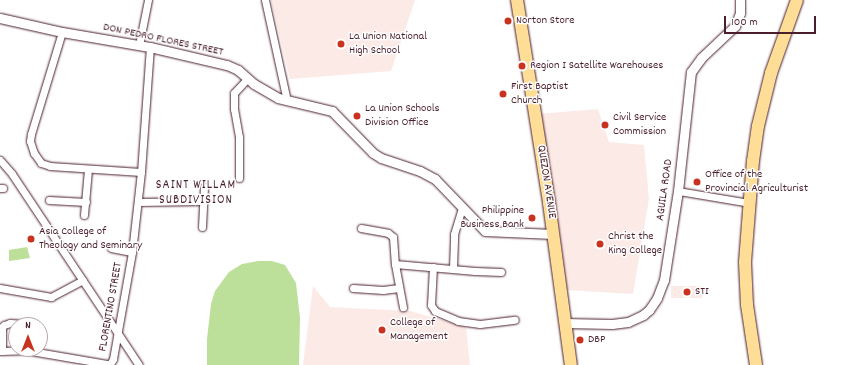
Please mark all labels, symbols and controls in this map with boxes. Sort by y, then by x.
scale bar [726,8,818,34]
place label: Norton Store [516,14,575,28]
text: 100 m [731,14,758,31]
marker: Norton Store [503,16,513,26]
street label: DON PEDRO FLORES STREET [102,20,224,60]
place label: La Union National High School [349,30,427,58]
marker: La Union National High School [336,39,346,49]
place label: Region I Satellite Warehouses [530,59,663,73]
marker: Region I Satellite Warehouses [517,61,527,71]
place label: First Baptist Church [511,80,568,108]
marker: First Baptist Church [498,89,508,99]
place label: La Union Schools Division Office [365,102,440,130]
marker: La Union Schools Division Office [352,111,362,121]
place label: Civil Service Commission [613,111,666,139]
marker: Civil Service Commission [600,120,610,130]
street label: QUEZON AVENUE [533,144,559,220]
street label: AGUILA ROAD [654,158,676,222]
place label: Office of the Provincial Agriculturist [705,168,808,196]
marker: Office of the Provincial Agriculturist [692,177,702,187]
district label: SAINT WILLAM SUBDIVISION [156,179,236,210]
place label: Philippine Business Bank [460,204,524,232]
marker: Philippine Business Bank [527,213,537,223]
place label: Asia College of Theology and Seminary [39,225,142,253]
place label: Christ the King College [608,230,662,258]
marker: Asia College of Theology and Seminary [26,234,36,244]
marker: Christ the King College [595,239,605,249]
street label: FLORENTINO STREET [96,261,126,353]
place label: STI [695,285,709,299]
marker: STI [682,287,692,297]
place label: College of Management [390,316,448,344]
north arrow [8,317,48,357]
text: N [25,318,31,334]
marker: College of Management [377,325,387,335]
place label: DBP [588,333,605,347]
marker: DBP [575,335,585,345]

